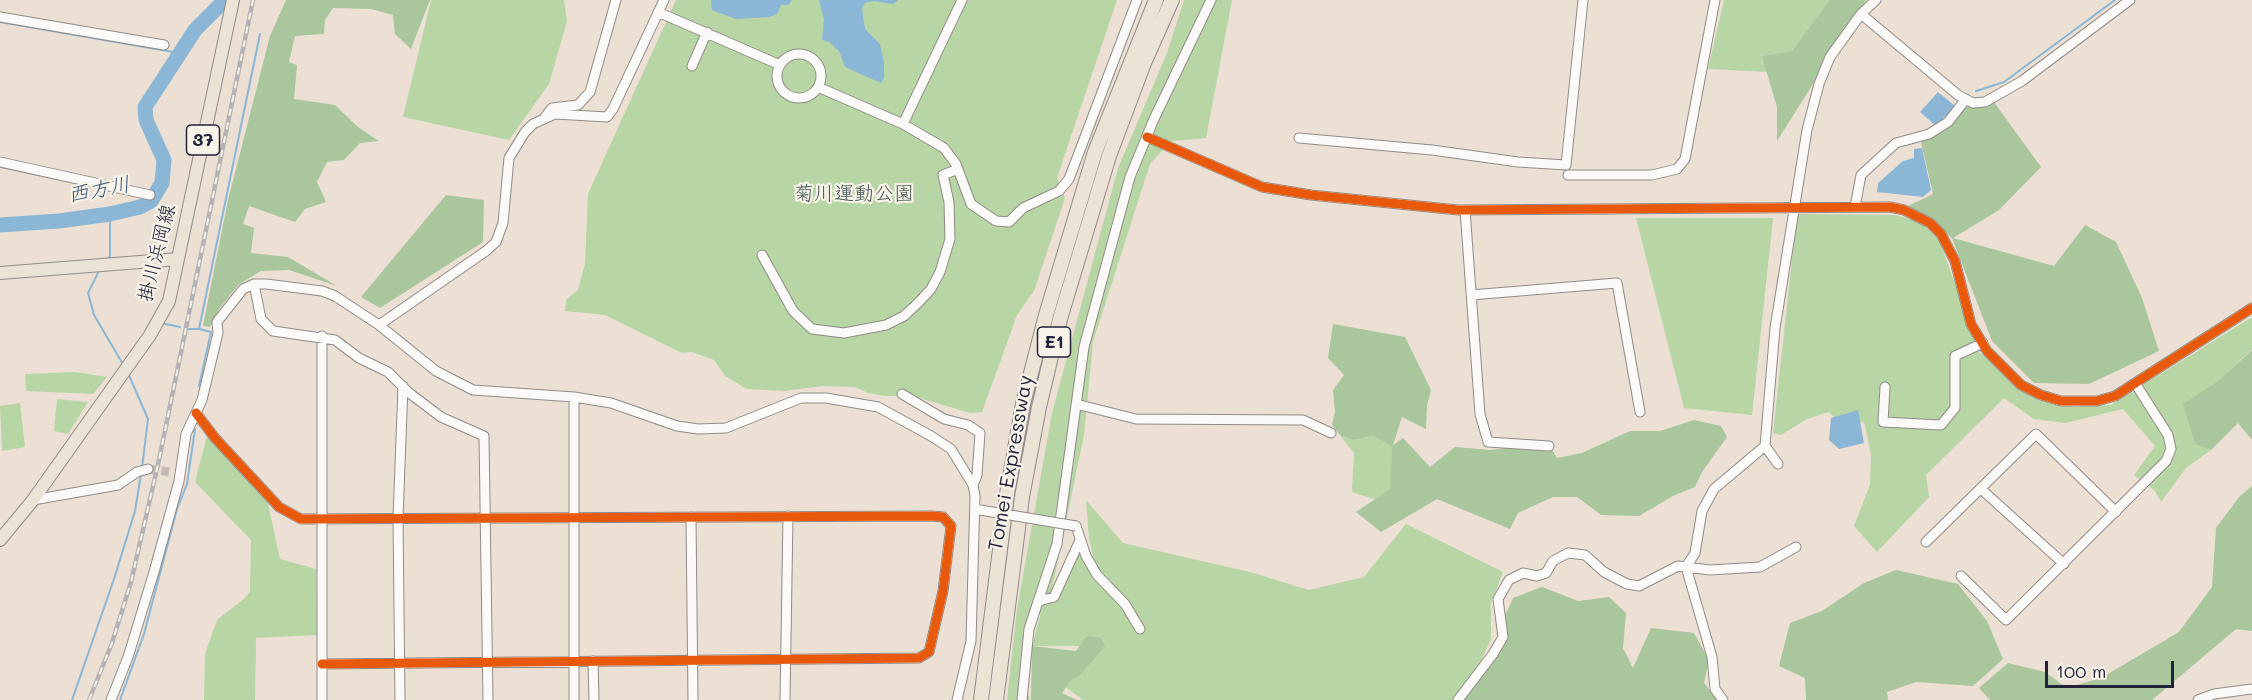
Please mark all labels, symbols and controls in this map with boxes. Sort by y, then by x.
road number: 37 [186,125,220,155]
water label: 西方川 [66,172,132,208]
park label: 菊川運動公園 [794,182,914,206]
street label: 掛川浜岡線 [133,202,181,304]
road number: E1 [1038,327,1070,357]
street label: Tomei Expressway [984,373,1038,553]
scale bar [2048,649,2177,687]
text: 100 m [2056,659,2106,683]

